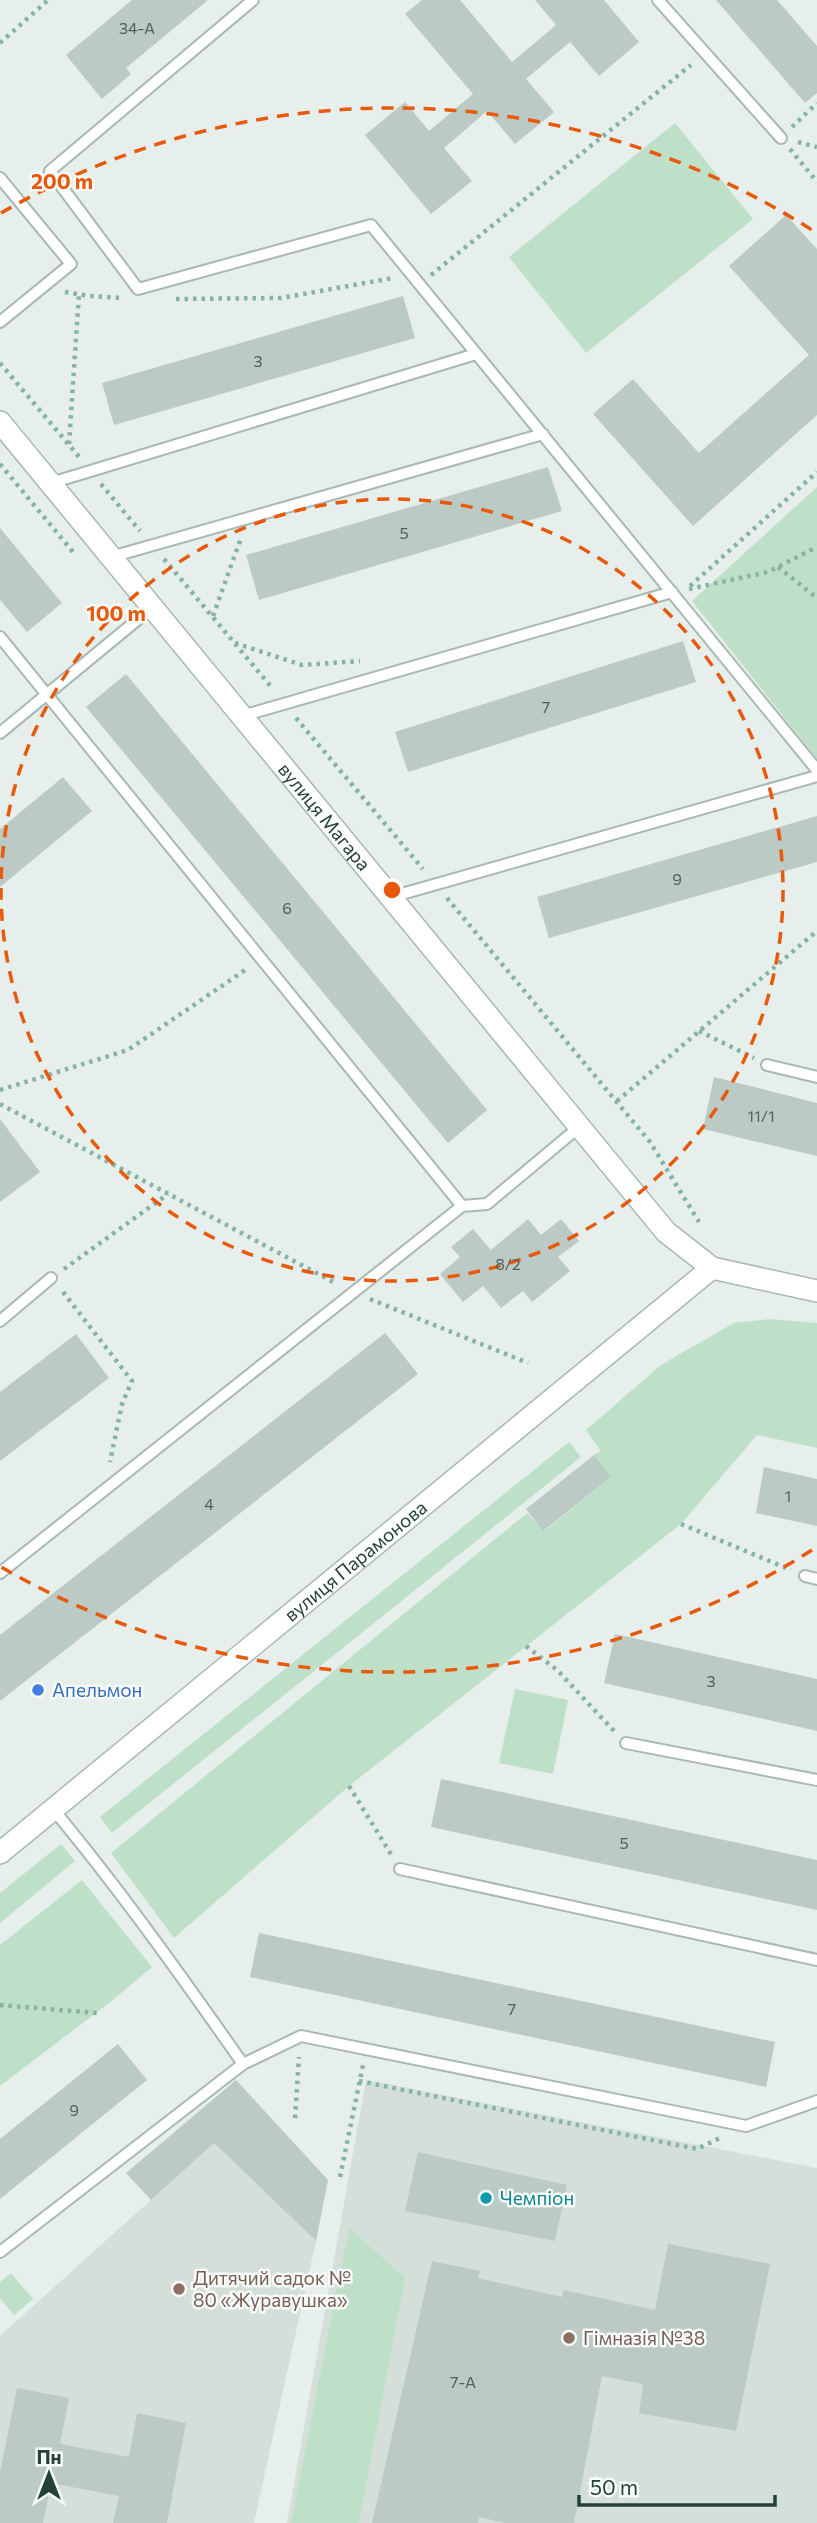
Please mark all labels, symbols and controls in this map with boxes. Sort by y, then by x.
house number: 34-А [119,18,155,37]
text: 200 m [31,168,93,193]
house number: 3 [253,351,263,370]
house number: 5 [399,523,409,542]
text: 100 m [86,600,146,625]
house number: 7 [542,697,550,716]
street label: вулиця Магара [274,758,376,875]
house number: 9 [672,869,682,888]
centre of rings [380,878,404,902]
house number: 6 [282,898,292,917]
house number: 11/1 [747,1106,775,1125]
house number: 8/2 [495,1254,521,1273]
house number: 1 [785,1486,791,1505]
house number: 4 [204,1494,214,1513]
street label: вулиця Парамонова [279,1495,431,1626]
house number: 3 [706,1671,716,1690]
place label: Апельмон [52,1678,142,1701]
marker: Апельмон [30,1682,46,1698]
house number: 5 [619,1833,629,1852]
house number: 7 [508,1999,516,2018]
house number: 9 [69,2100,79,2119]
place label: Чемпіон [500,2186,574,2209]
marker: Чемпіон [478,2190,494,2206]
place label: Дитячий садок № 80 «Журавушка» [193,2266,351,2311]
marker: Дитячий садок № 80 «Журавушка» [171,2281,187,2297]
place label: Гімназія №38 [583,2326,705,2349]
marker: Гімназія №38 [561,2330,577,2346]
house number: 7-А [450,2372,476,2391]
north arrow [14,2439,84,2509]
text: Пн [36,2445,62,2468]
scale bar [579,2464,775,2508]
text: 50 m [590,2474,638,2499]

